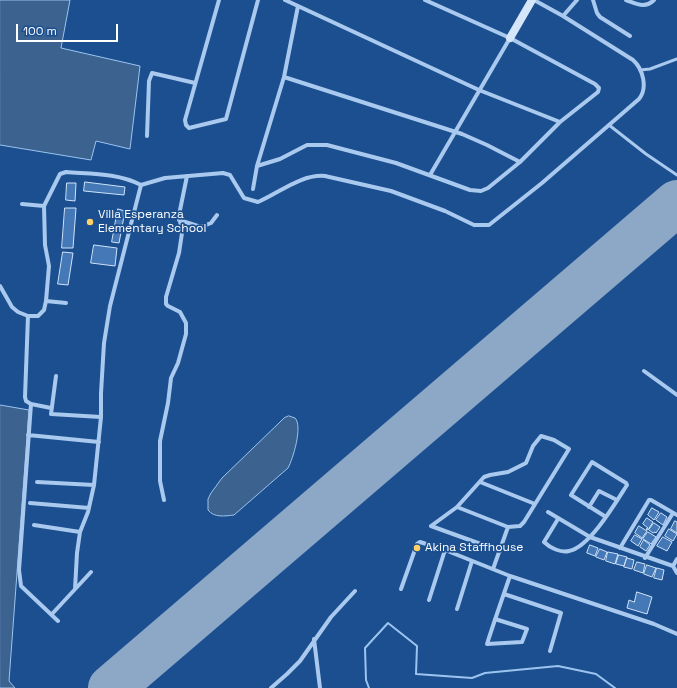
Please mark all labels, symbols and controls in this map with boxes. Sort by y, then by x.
scale bar [18,16,120,42]
text: 100 m [23,23,57,39]
place label: Villa Esperanza Elementary School [98,208,206,236]
marker: Villa Esperanza Elementary School [85,217,95,227]
place label: Akina Staffhouse [425,541,523,555]
marker: Akina Staffhouse [412,543,422,553]

